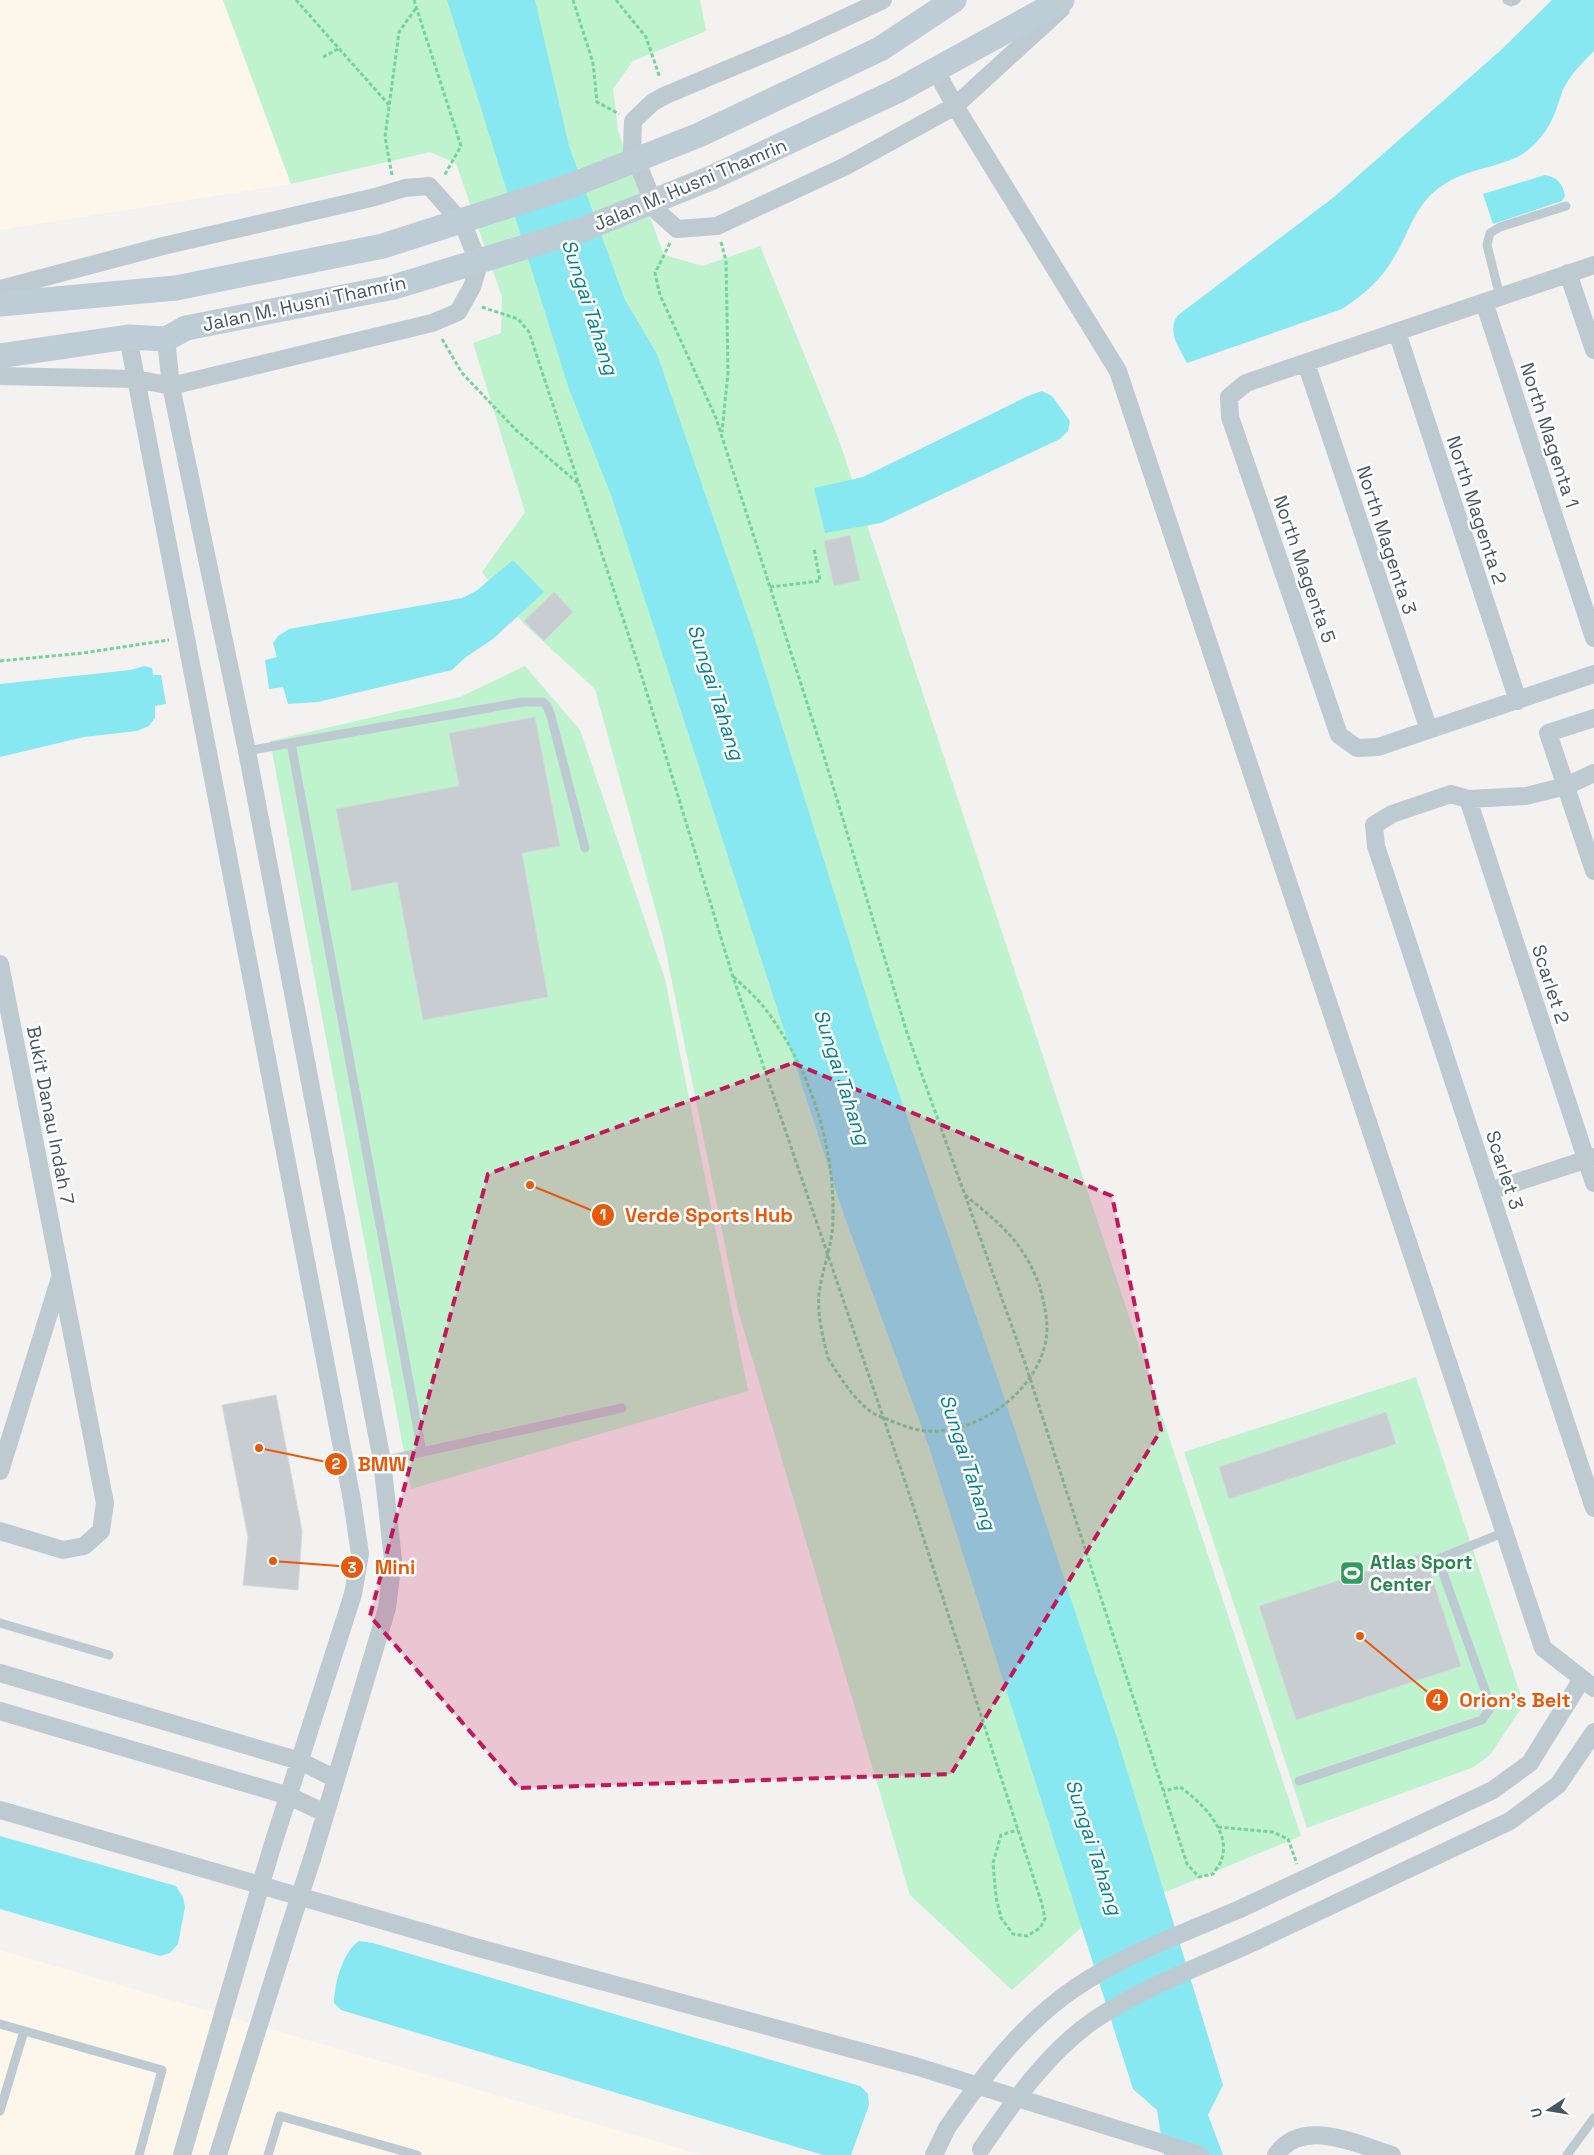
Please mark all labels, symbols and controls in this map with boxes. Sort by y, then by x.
street label: Jalan M. Husni Thamrin [590,132,791,237]
water label: Sungai Tahang [556,236,625,379]
street label: Jalan M. Husni Thamrin [200,270,408,337]
street label: North Magenta 1 [1514,359,1585,511]
street label: North Magenta 2 [1441,433,1512,588]
street label: North Magenta 3 [1351,463,1422,618]
street label: North Magenta 5 [1268,492,1342,646]
water label: Sungai Tahang [682,621,751,764]
street label: Scarlet 2 [1526,941,1575,1027]
water label: Sungai Tahang [808,1006,877,1149]
street label: Bukit Danau Indah 7 [21,1024,80,1207]
street label: Scarlet 3 [1480,1127,1529,1213]
callout: Verde Sports Hub [590,1197,803,1232]
text: Verde Sports Hub [625,1202,793,1228]
text: 1 [600,1205,606,1224]
water label: Sungai Tahang [934,1391,1003,1534]
callout: BMW [323,1446,417,1481]
text: BMW [358,1451,406,1477]
text: 2 [332,1454,341,1473]
callout: Mini [340,1550,425,1585]
place label: Atlas Sport Center [1370,1550,1472,1597]
text: Mini [375,1554,415,1580]
text: 3 [347,1558,357,1577]
sports icon: Atlas Sport Center [1339,1560,1365,1586]
callout: Orion's Belt [1425,1683,1581,1718]
text: Orion's Belt [1459,1687,1571,1713]
text: 4 [1432,1690,1442,1709]
water label: Sungai Tahang [1060,1776,1129,1919]
north arrow [1524,2085,1574,2135]
text: U [1527,2106,1546,2119]

